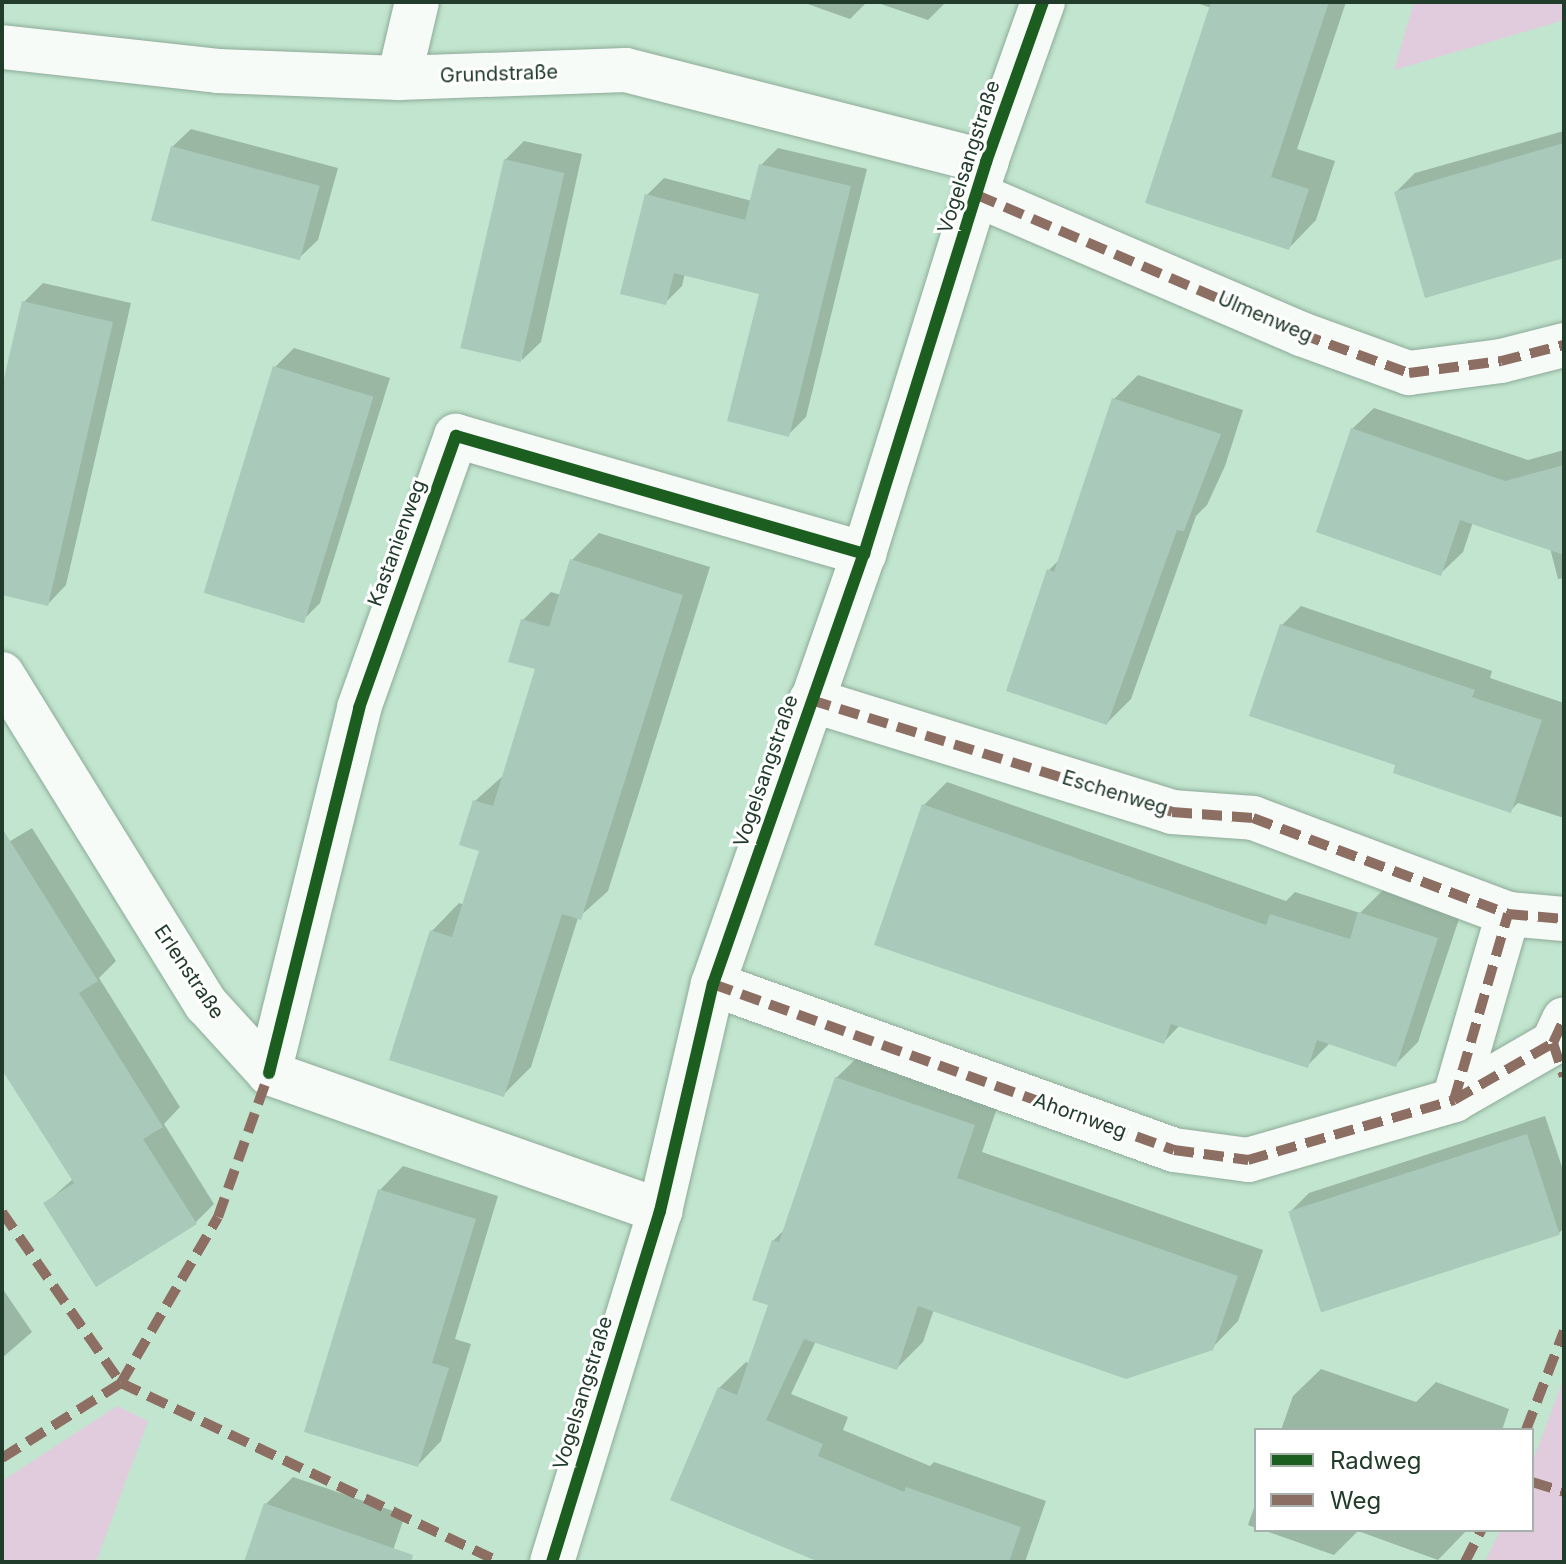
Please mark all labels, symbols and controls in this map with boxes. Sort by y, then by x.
street label: Grundstraße [440,60,558,88]
street label: Vogelsangstraße [933,78,1005,236]
street label: Ulmenweg [1214,286,1316,348]
street label: Kastanienweg [363,476,431,610]
street label: Vogelsangstraße [729,692,803,850]
street label: Eschenweg [1059,766,1171,820]
street label: Erlenstraße [149,921,229,1023]
street label: Ahornweg [1030,1088,1130,1144]
street label: Vogelsangstraße [548,1313,618,1473]
legend [1254,1428,1534,1532]
text: Radweg [1330,1446,1421,1475]
text: Weg [1330,1486,1381,1515]

